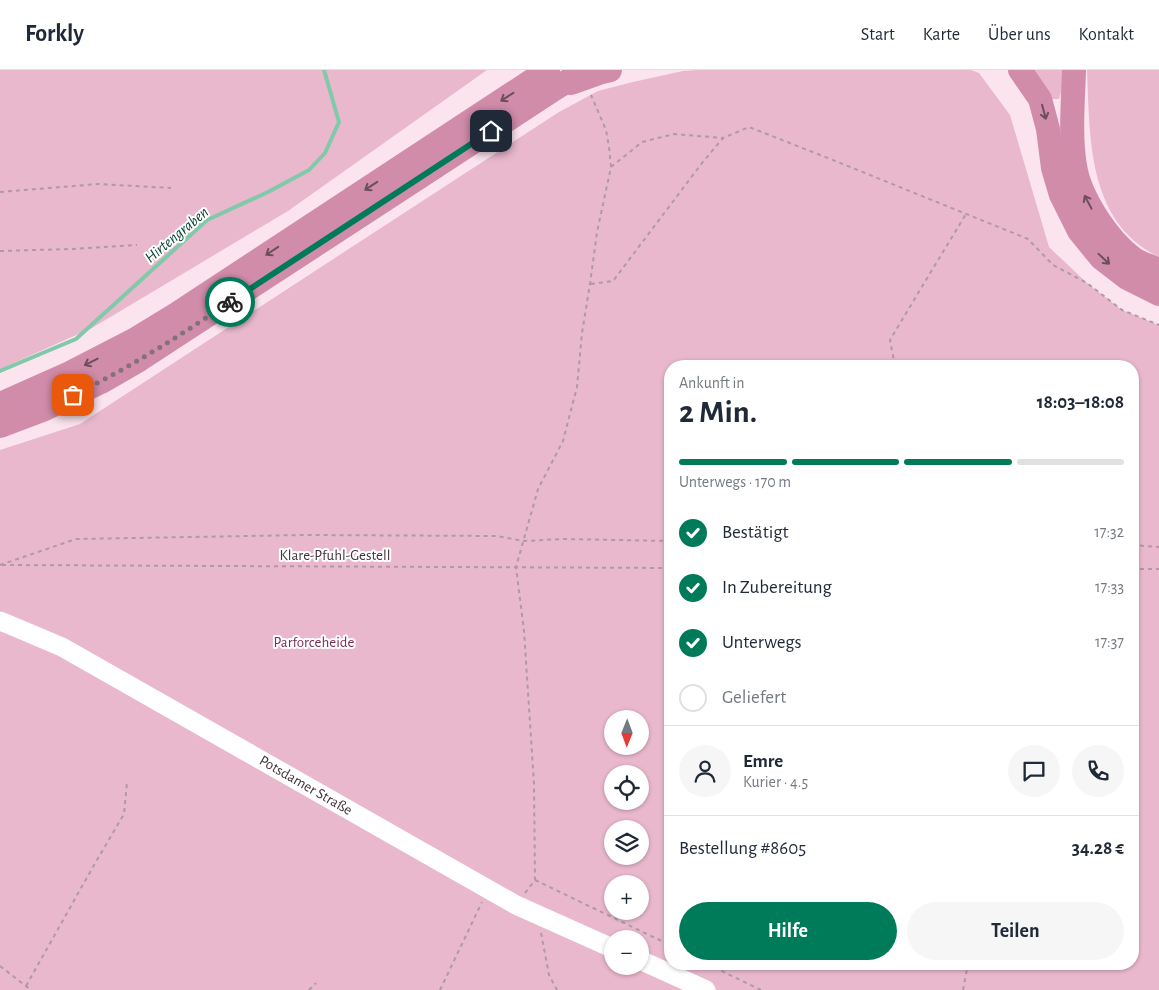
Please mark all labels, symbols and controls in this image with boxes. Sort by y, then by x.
text: Forkly [25,22,84,46]
text: Start [861,26,895,44]
text: Karte [923,26,960,44]
text: Über uns [988,26,1051,44]
text: Kontakt [1079,26,1134,44]
one-way arrow [500,91,514,102]
one-way arrow [1039,104,1049,120]
pin [470,110,512,152]
icon: home [477,117,505,145]
one-way arrow [364,180,378,191]
one-way arrow [1083,194,1093,209]
water label: Hirtengraben [142,204,211,266]
one-way arrow [265,245,279,256]
one-way arrow [1097,253,1110,265]
courier [205,277,255,327]
icon: bike [216,288,244,316]
one-way arrow [84,358,99,367]
pin [52,374,94,416]
text: Ankunft in [679,375,745,391]
icon: bag [59,381,87,409]
text: 18:03–18:08 [1037,393,1124,412]
text: 2 Min. [679,396,757,428]
text: Unterwegs · 170 m [679,474,791,490]
icon: check [679,519,707,547]
text: Bestätigt [722,523,789,542]
text: 17:32 [1094,524,1124,540]
street label: Klare-Pfuhl-Gestell [280,548,390,563]
icon: check [679,574,707,602]
text: In Zubereitung [722,578,832,597]
text: 17:33 [1095,579,1124,595]
icon: check [679,629,707,657]
text: Unterwegs [722,633,802,652]
text: 17:37 [1095,634,1124,650]
park label: Parforceheide [273,635,355,650]
text: Geliefert [722,688,786,707]
north arrow [604,710,649,755]
map controls [604,710,649,975]
button: person [679,745,731,797]
button: chat [1008,745,1060,797]
button: phone [1072,745,1124,797]
text: Emre [743,752,783,771]
street label: Potsdamer Straße [257,753,355,818]
button: locate [604,765,649,810]
text: Kurier · 4.5 [743,774,808,790]
button: layers [604,820,649,865]
text: Bestellung #8605 [679,839,806,858]
text: 34.28 € [1072,839,1124,858]
button: + [604,875,649,920]
button: Hilfe [679,902,897,960]
button: Teilen [907,902,1124,960]
button: − [604,930,649,975]

